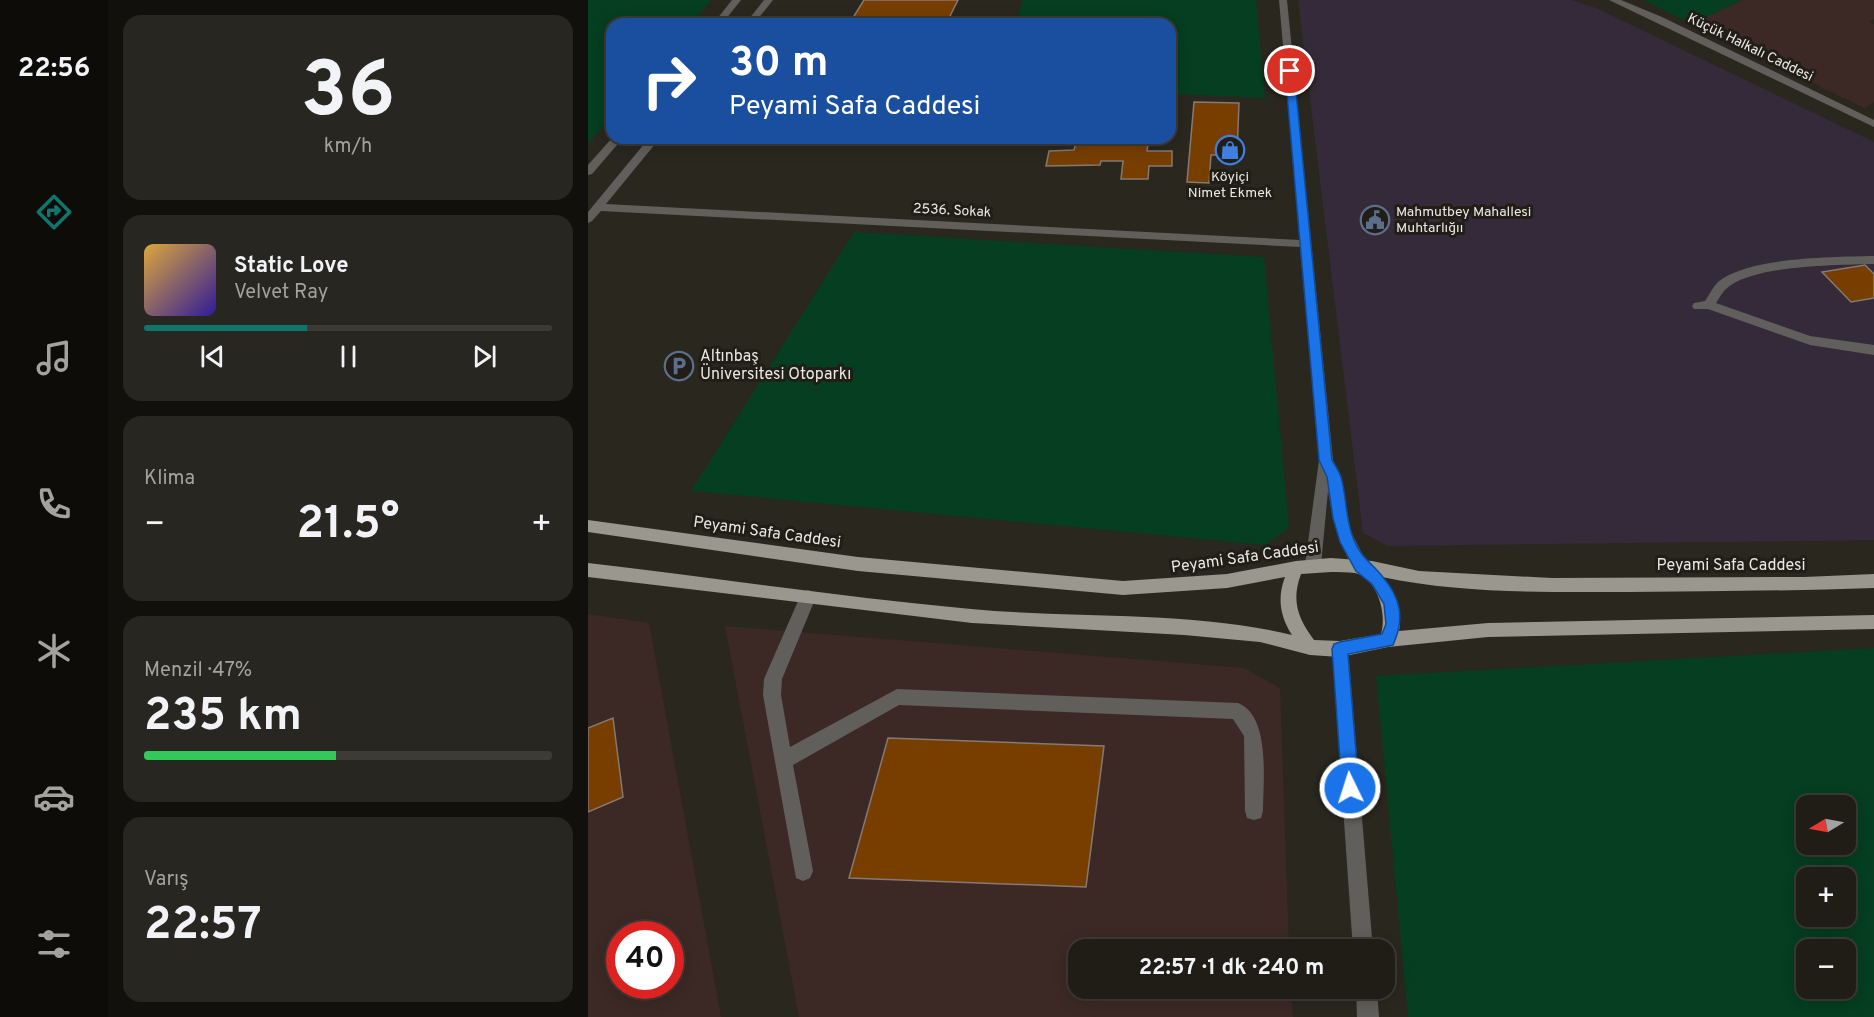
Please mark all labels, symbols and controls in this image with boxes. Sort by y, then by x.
street label: Küçük Halkalı Caddesi [1684,10,1816,86]
text: 30 m [729,38,828,91]
icon: right [630,42,708,120]
text: 36 [301,45,395,144]
pin [1264,45,1315,96]
text: 22:56 [18,52,90,86]
icon: arrive [1273,54,1306,87]
text: Peyami Safa Caddesi [729,90,980,124]
text: km/h [324,134,372,160]
shop icon: Köyiçi Nimet Ekmek [1214,134,1246,166]
place label: Köyiçi Nimet Ekmek [1188,169,1272,202]
icon: directions [33,191,75,233]
street label: 2536. Sokak [912,200,992,222]
public building icon: Mahmutbey Mahallesi Muhtarlığıı [1359,204,1391,236]
place label: Mahmutbey Mahallesi Muhtarlığıı [1396,204,1531,237]
text: Static Love [234,253,348,280]
text: Velvet Ray [234,280,328,306]
icon: music [33,337,75,379]
icon: previous [196,340,229,373]
icon: pause [332,340,365,373]
icon: next [468,340,501,373]
place label: Altınbaş Üniversitesi Otoparkı [700,347,851,385]
parking icon: Altınbaş Üniversitesi Otoparkı [663,350,695,382]
text: Klima [144,466,195,492]
icon: phone [33,483,75,525]
text: 21.5° [297,497,399,554]
text: − [144,505,165,547]
text: + [531,505,552,547]
street label: Peyami Safa Caddesi [692,513,842,553]
street label: Peyami Safa Caddesi [1170,538,1320,578]
street label: Peyami Safa Caddesi [1656,556,1806,576]
icon: climate [33,630,75,672]
text: Menzil · 47% [144,658,252,684]
text: 235 km [144,689,302,746]
position arrow [1318,756,1382,820]
icon: car [33,776,75,818]
north arrow [1796,795,1856,855]
map controls [1796,795,1856,999]
text: Varış [144,867,189,893]
button: + [1796,867,1856,927]
text: 22:57 [144,898,262,955]
speed limit sign: 40 [606,921,684,999]
icon: filters [33,923,75,965]
button: − [1796,939,1856,999]
text: 22:57 · 1 dk · 240 m [1139,955,1324,982]

